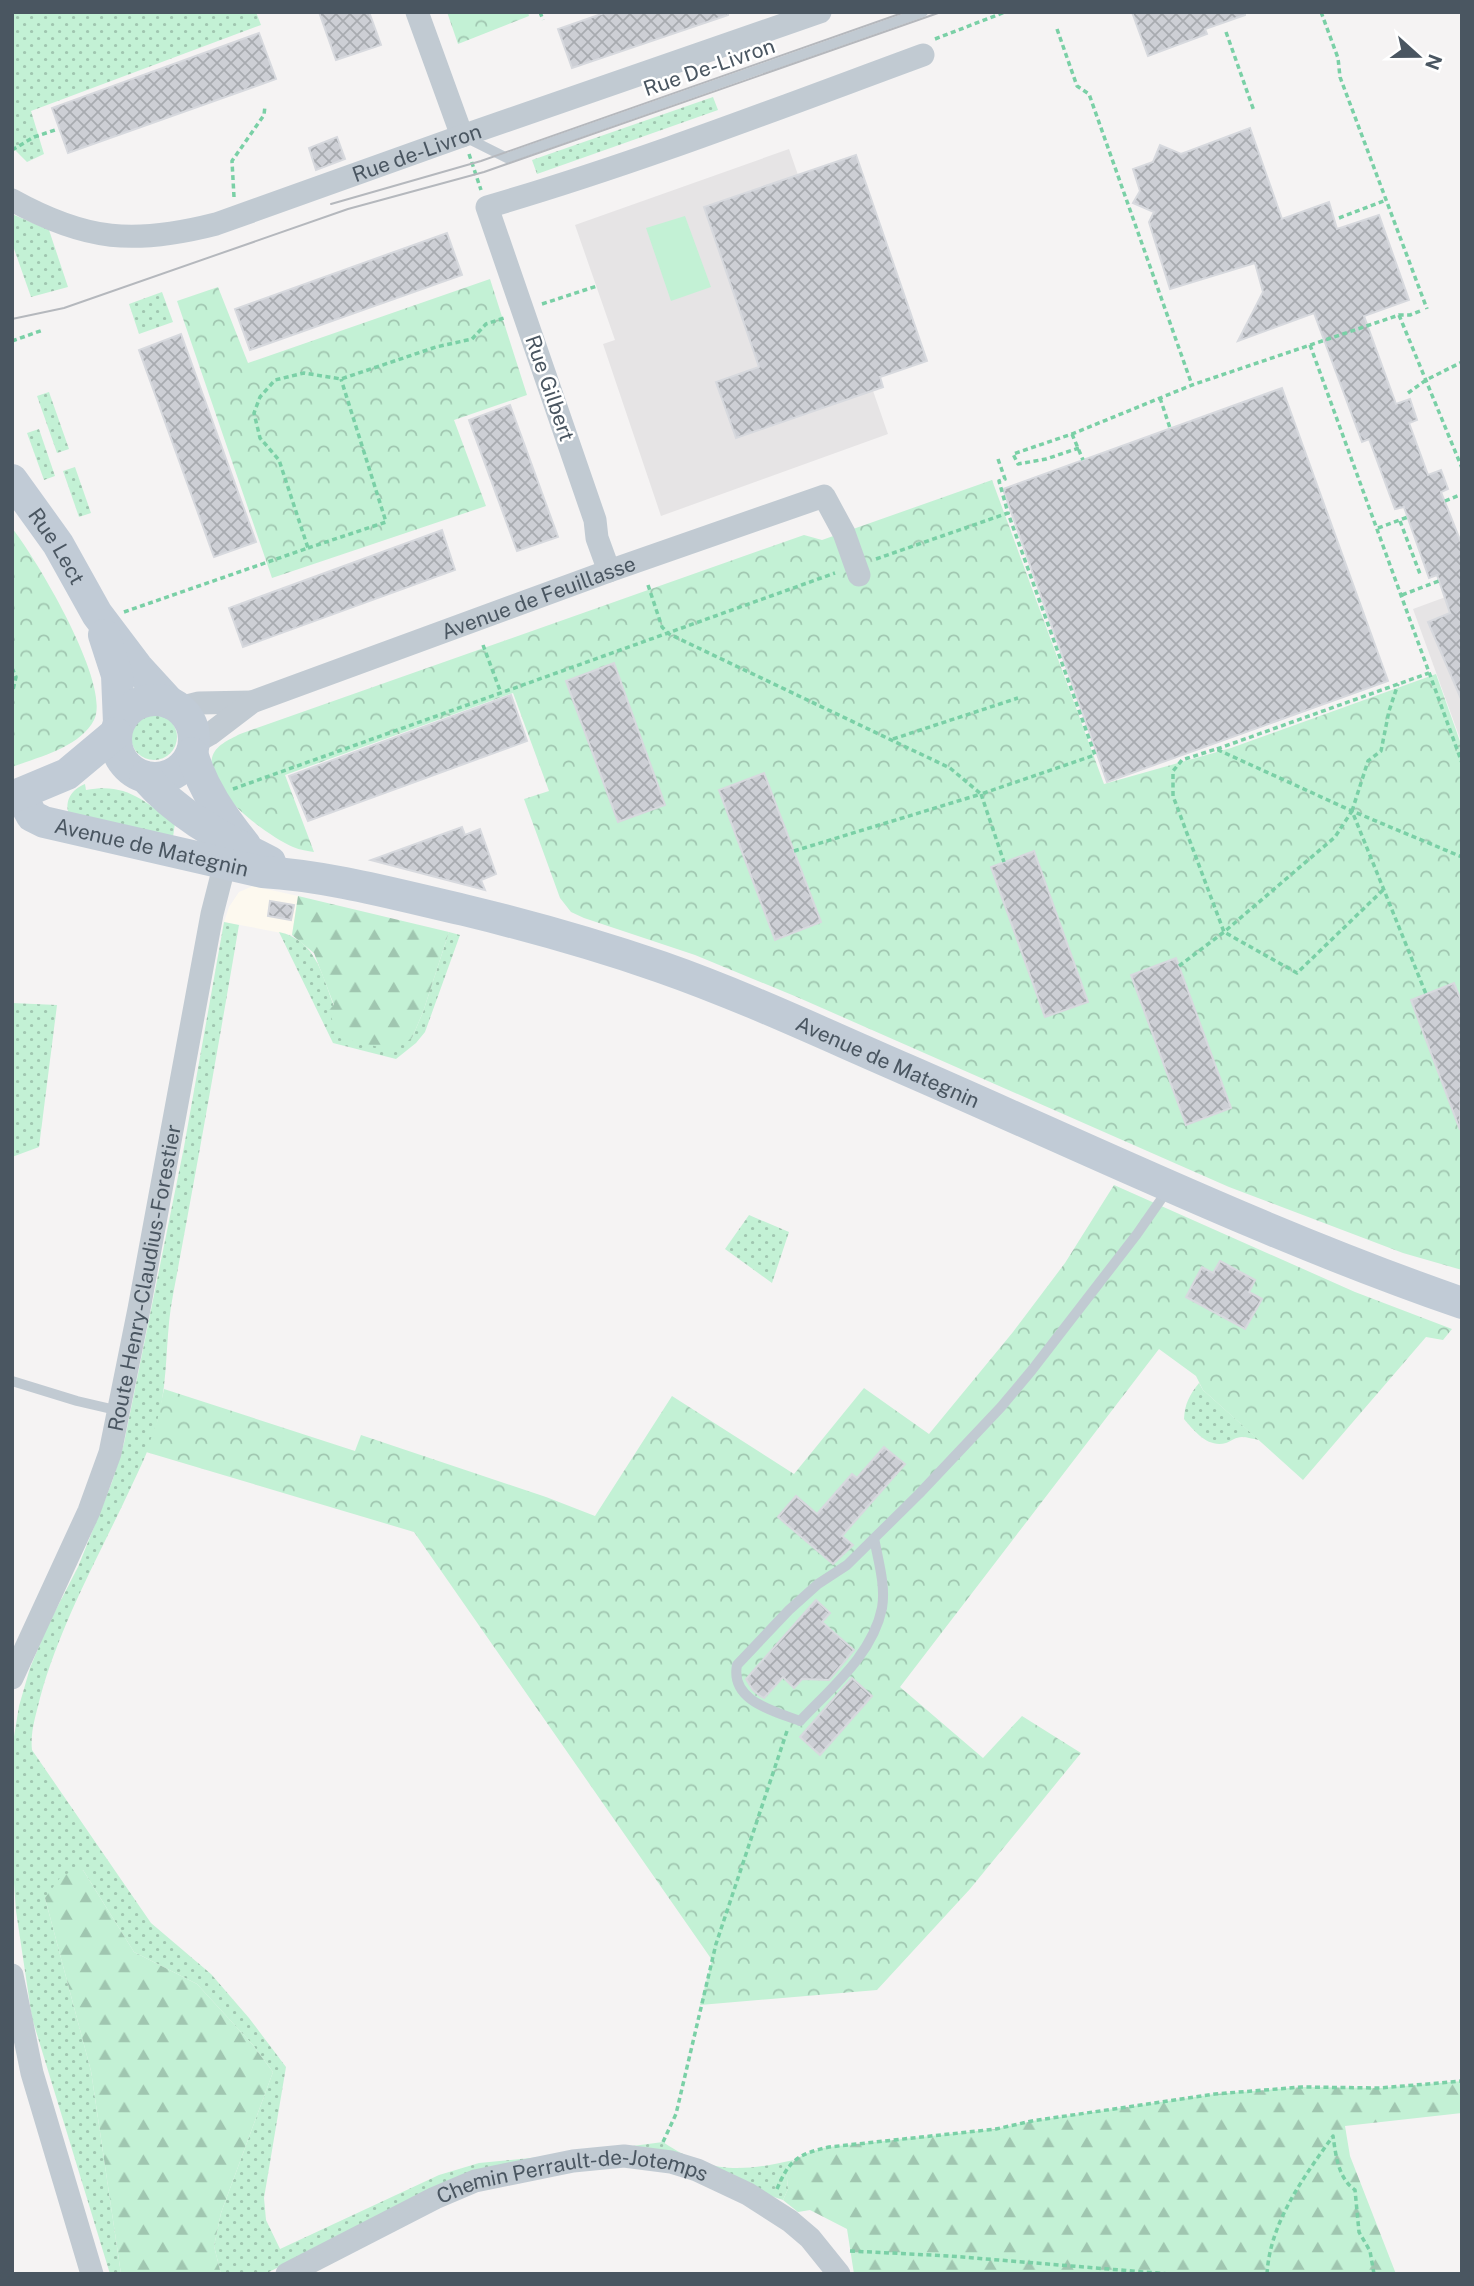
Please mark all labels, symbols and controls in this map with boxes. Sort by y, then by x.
north arrow [1383,21,1453,91]
street label: Rue De-Livron [640,33,778,101]
text: N [1421,51,1447,73]
street label: Rue de-Livron [349,118,485,187]
street label: Rue Gilbert [520,332,580,444]
street label: Rue Lect [23,503,90,589]
street label: Avenue de Feuillasse [438,550,639,644]
street label: Avenue de Mategnin [52,812,251,881]
street label: Avenue de Mategnin [792,1010,984,1113]
street label: Route Henry-Claudius-Forestier [102,1122,185,1434]
street label: Chemin Perrault-de-Jotemps [432,2143,713,2209]

